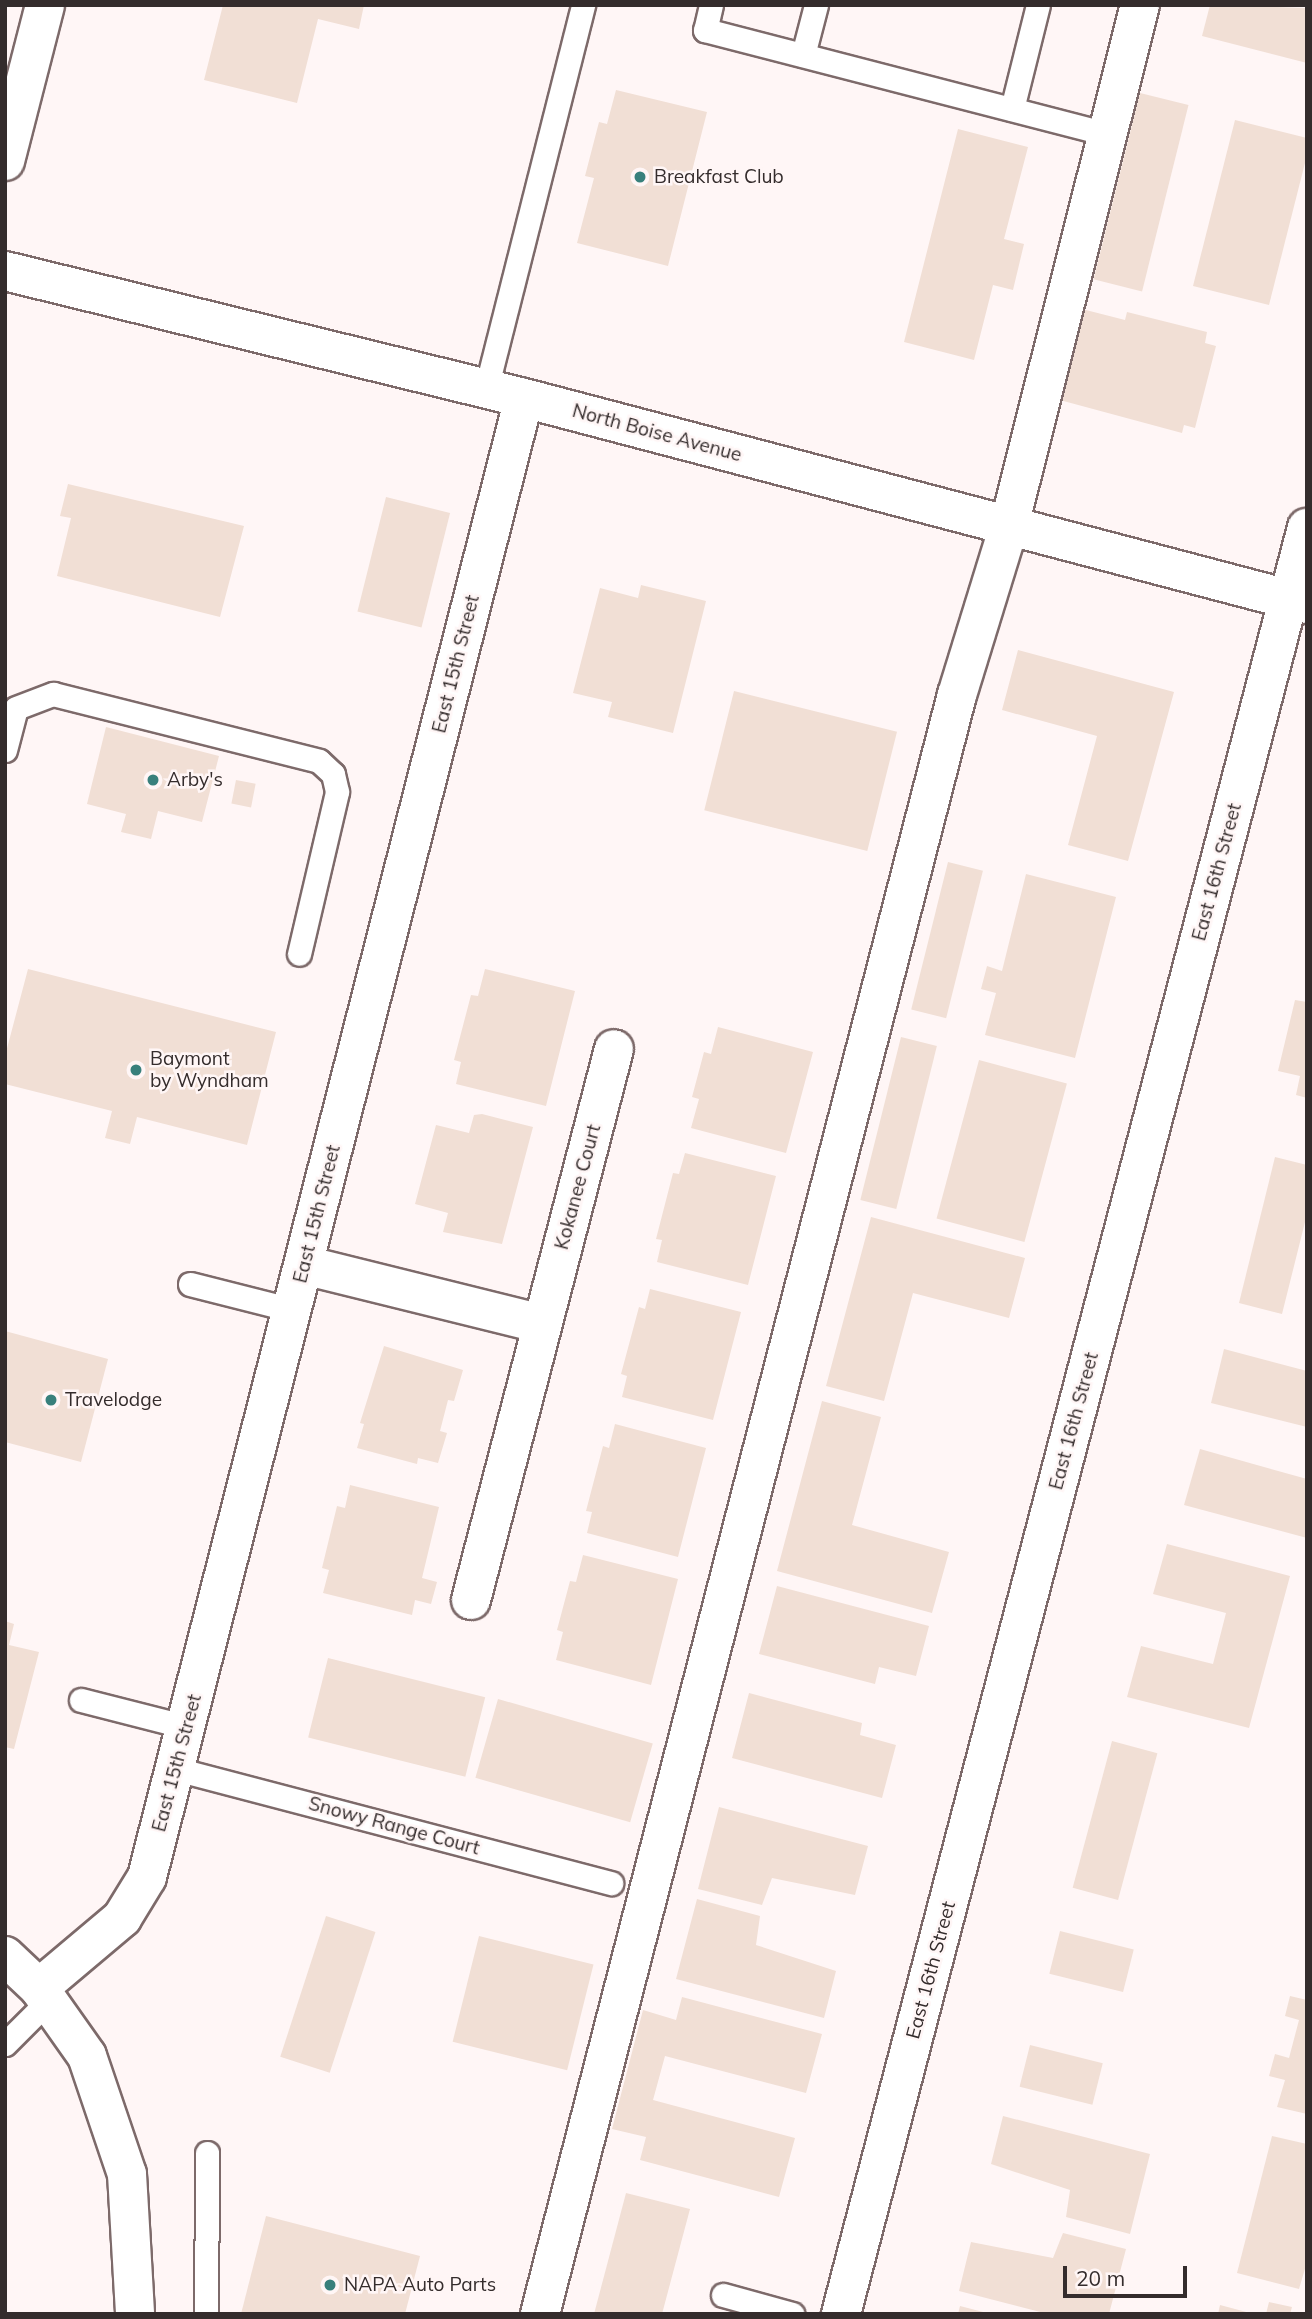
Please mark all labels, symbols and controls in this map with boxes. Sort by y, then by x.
place label: Breakfast Club [654,166,784,188]
marker: Breakfast Club [632,169,648,185]
street label: North Boise Avenue [570,399,744,467]
street label: East 15th Street [428,593,484,735]
place label: Arby's [167,769,223,791]
marker: Arby's [145,772,161,788]
street label: East 16th Street [1188,801,1246,943]
place label: Baymont by Wyndham [150,1048,269,1092]
marker: Baymont by Wyndham [128,1062,144,1078]
street label: Kokanee Court [550,1122,606,1252]
street label: East 15th Street [289,1143,345,1285]
street label: East 16th Street [1045,1350,1103,1492]
place label: Travelodge [65,1389,162,1411]
marker: Travelodge [43,1392,59,1408]
street label: East 15th Street [148,1692,206,1834]
street label: Snowy Range Court [306,1792,482,1860]
street label: East 16th Street [902,1899,960,2041]
scale bar [1067,2252,1191,2296]
text: 20 m [1076,2265,1125,2291]
place label: NAPA Auto Parts [344,2274,496,2296]
marker: NAPA Auto Parts [322,2277,338,2293]

